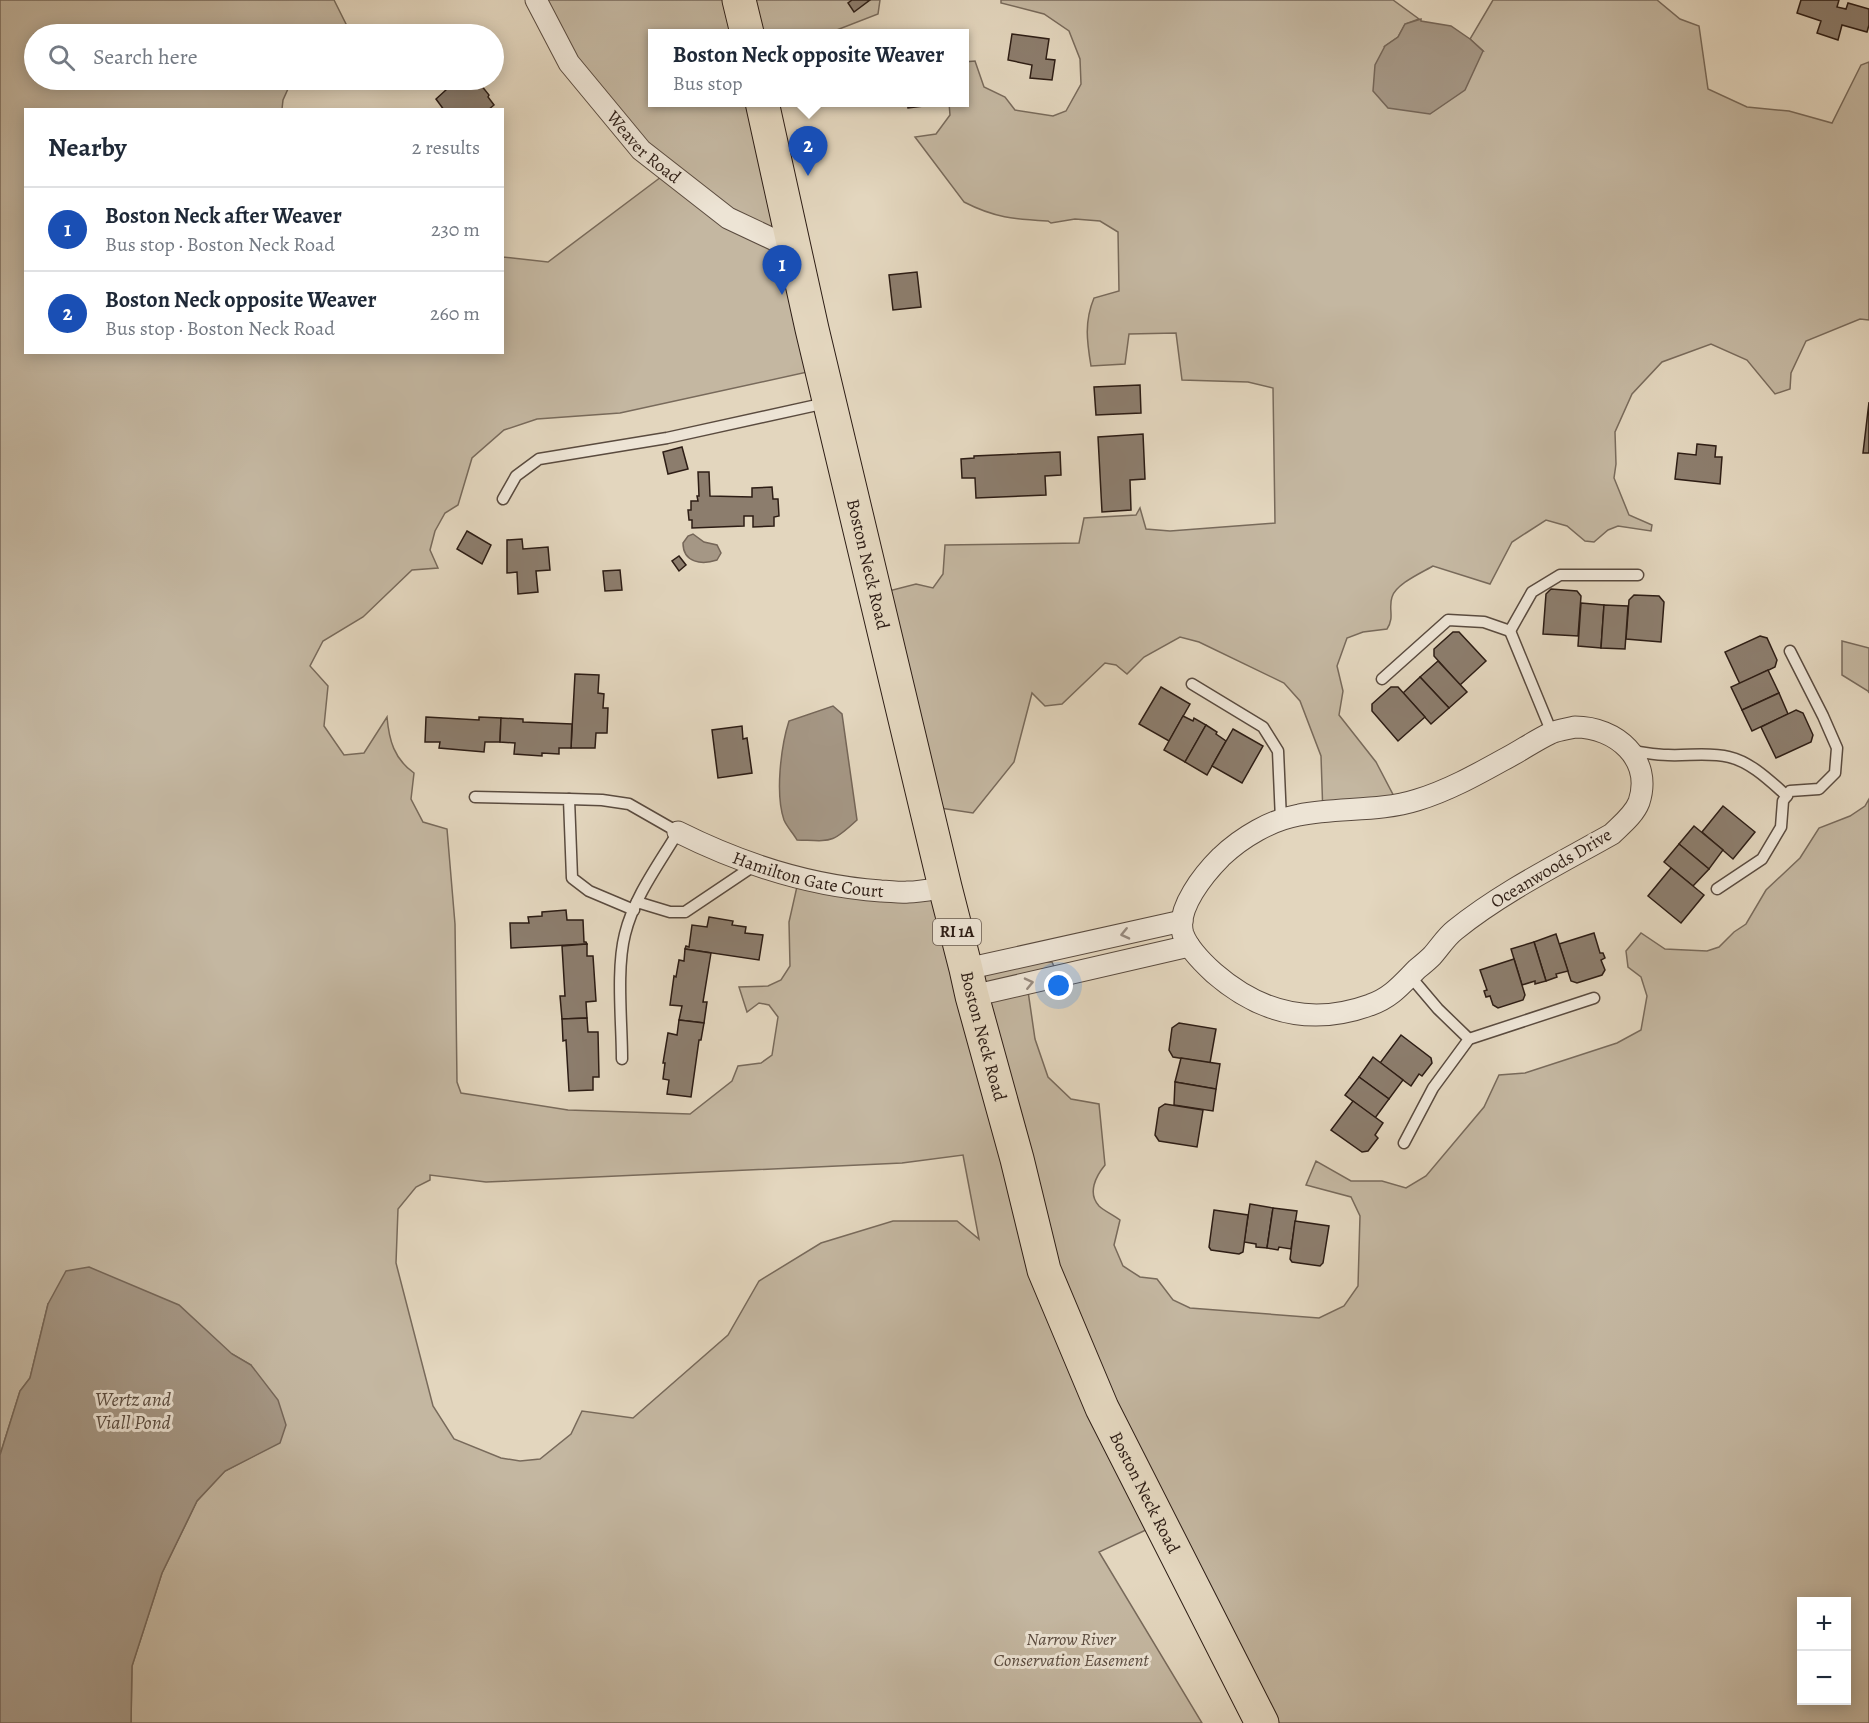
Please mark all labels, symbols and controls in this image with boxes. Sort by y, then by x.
search box [24,24,504,90]
popup [648,29,969,107]
text: Boston Neck opposite Weaver [673,40,944,70]
icon: search [45,41,78,74]
text: Search here [93,42,198,72]
text: Bus stop [673,70,743,97]
street label: Weaver Road [601,105,686,189]
pin: 2 [788,126,828,176]
text: Nearby [48,130,127,165]
text: 2 results [412,134,480,161]
text: Boston Neck after Weaver [105,201,342,231]
text: 1 [64,216,71,243]
text: 230 m [431,216,480,243]
text: Bus stop · Boston Neck Road [105,231,335,258]
pin: 1 [762,246,802,295]
text: Boston Neck opposite Weaver [105,285,377,315]
text: 2 [63,300,72,327]
text: 260 m [430,300,480,327]
text: Bus stop · Boston Neck Road [105,315,335,342]
street label: Boston Neck Road [841,496,895,632]
street label: Oceanwoods Drive [1486,822,1616,914]
street label: Hamilton Gate Court [729,846,884,903]
road number: RI 1A [933,919,981,945]
one-way arrow [1120,927,1130,940]
street label: Boston Neck Road [955,969,1012,1104]
your location [1044,971,1073,1000]
one-way arrow [1023,977,1033,990]
water label: Wertz and Viall Pond [95,1386,172,1436]
street label: Boston Neck Road [1104,1427,1186,1558]
map controls [1797,1597,1851,1705]
button: + [1797,1597,1851,1651]
park label: Narrow River Conservation Easement [994,1627,1149,1672]
button: − [1797,1651,1851,1705]

